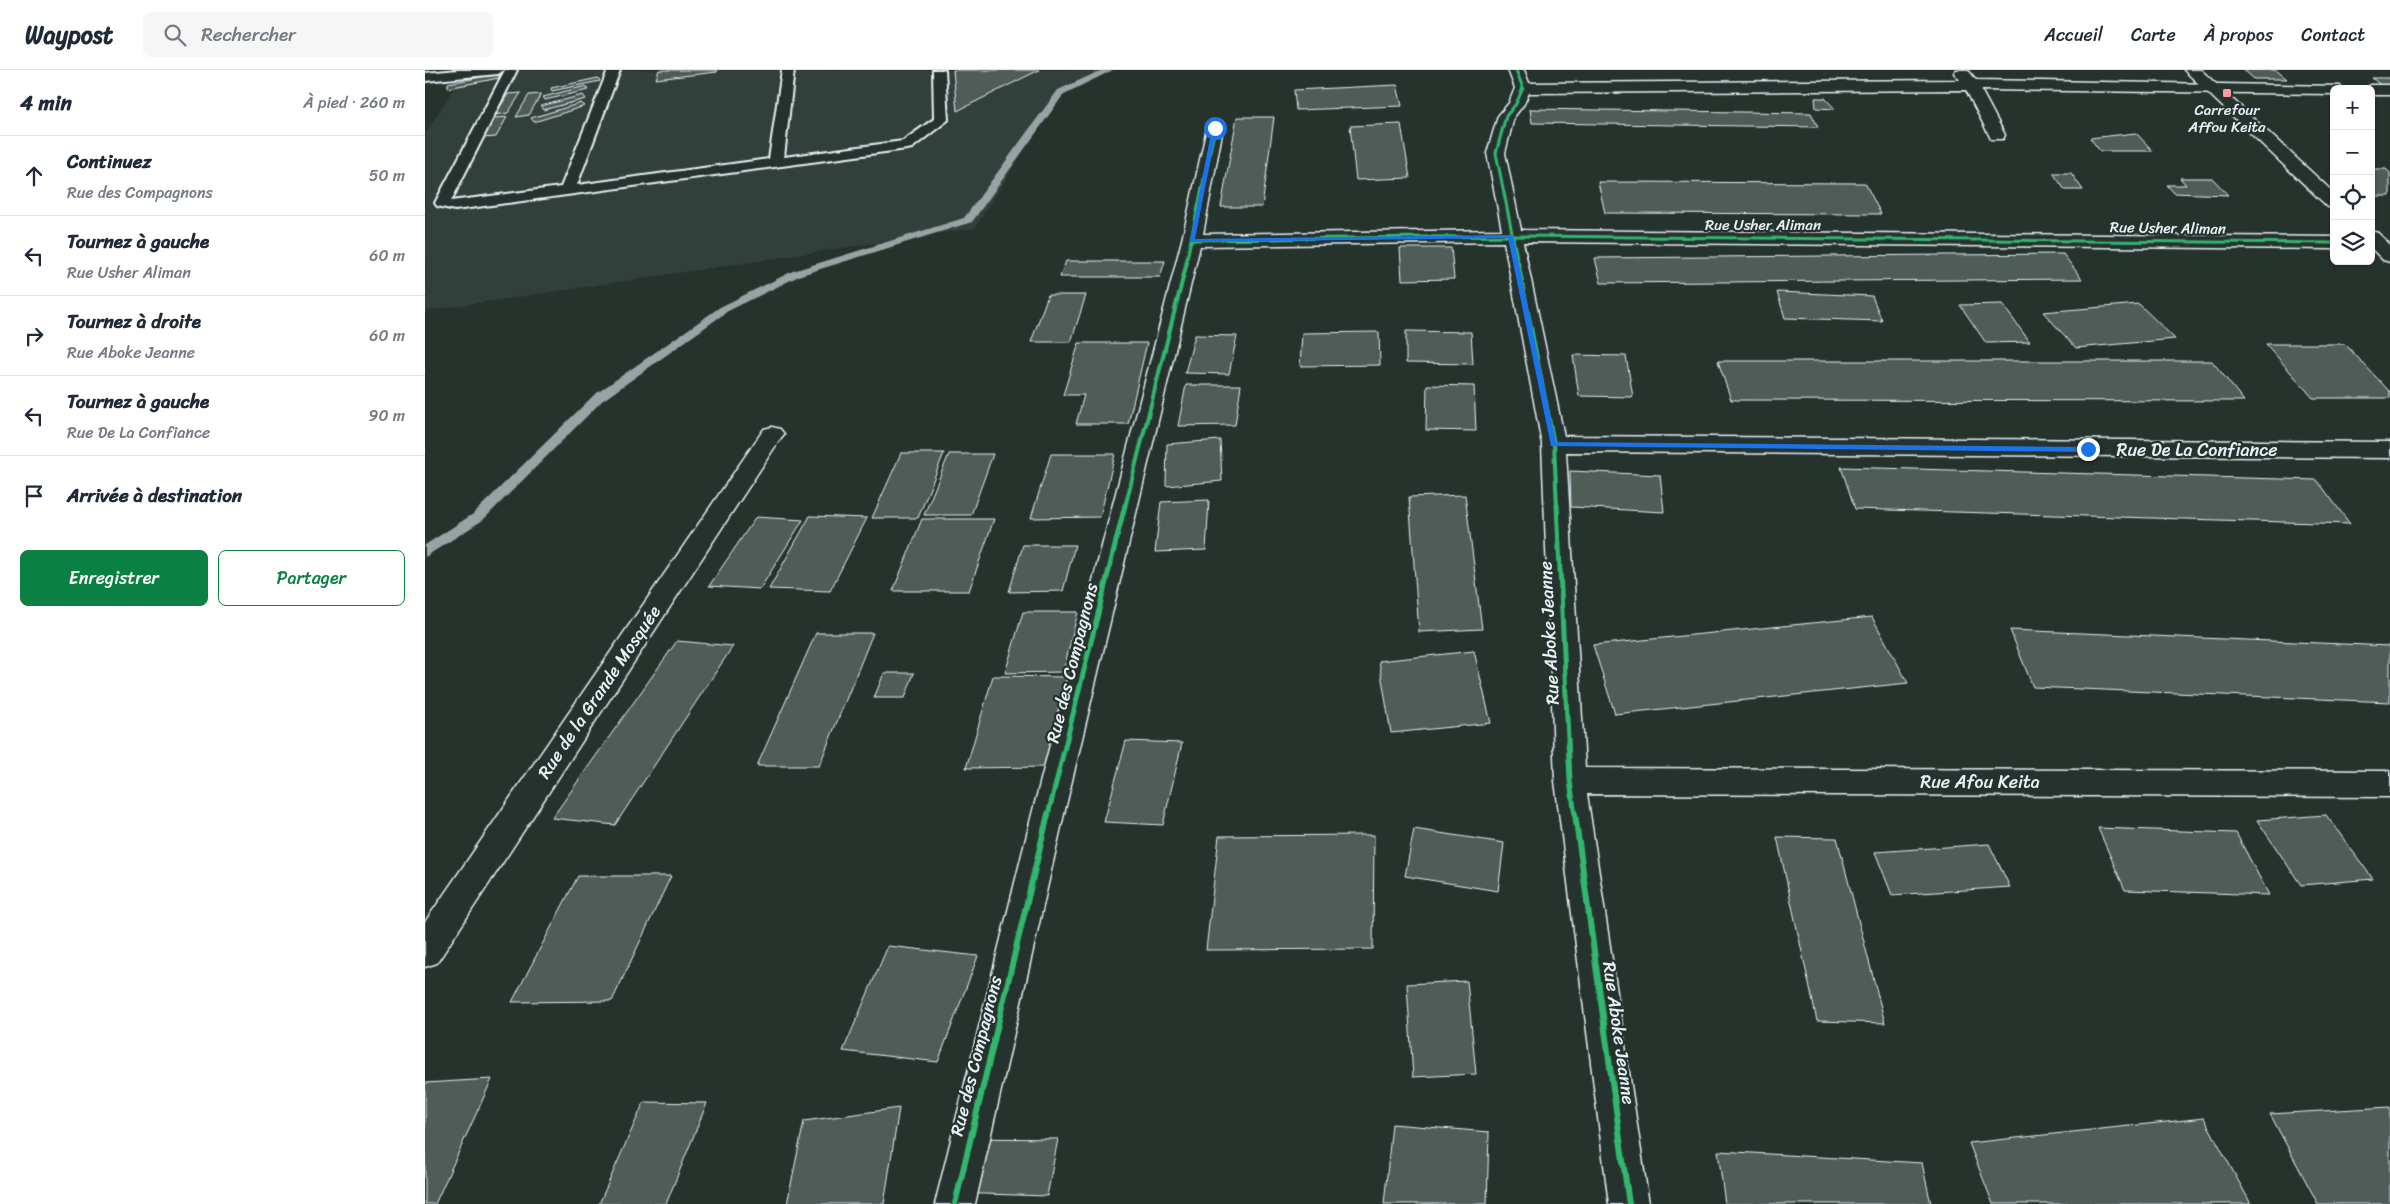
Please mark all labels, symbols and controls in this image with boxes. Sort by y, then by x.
search box [143,12,493,57]
text: Waypost [25,14,113,56]
text: Rechercher [201,18,296,51]
text: Accueil [2044,19,2103,51]
text: Carte [2131,19,2176,51]
text: À propos [2204,19,2273,51]
text: Contact [2301,19,2365,51]
icon: search [161,21,189,49]
text: 4 min [20,84,72,122]
map controls [2330,85,2375,265]
button: + [2330,85,2375,130]
marker: Carrefour Affou Keita [2221,87,2233,99]
text: À pied · 260 m [303,88,405,117]
place label: Carrefour Affou Keita [2187,97,2266,140]
route start [1204,117,1227,140]
button: − [2330,130,2375,175]
text: Continuez [67,145,152,178]
text: 50 m [369,161,405,190]
icon: ahead [20,162,48,190]
button: locate [2330,175,2375,220]
text: Rue des Compagnons [67,178,213,207]
street label: Rue Usher Aliman [1705,212,1821,238]
street label: Rue Usher Aliman [2110,214,2226,242]
button: layers [2330,220,2375,265]
text: Tournez à gauche [67,225,209,258]
text: 60 m [369,241,405,270]
icon: left [20,242,48,270]
text: Rue Usher Aliman [67,258,191,287]
text: Tournez à droite [67,305,201,338]
text: 60 m [369,321,405,350]
icon: right [20,322,48,350]
text: Rue Aboke Jeanne [67,338,195,367]
text: Tournez à gauche [67,385,209,418]
text: 90 m [369,401,405,430]
icon: left [20,402,48,430]
text: Rue De La Confiance [67,418,210,447]
street label: Rue De La Confiance [2116,434,2278,466]
route end [2077,438,2100,461]
text: Arrivée à destination [67,479,242,512]
icon: arrive [20,482,48,510]
button: Enregistrer [20,550,208,606]
button: Partager [218,550,405,606]
street label: Rue Aboke Jeanne [1529,560,1569,706]
street label: Rue des Compagnons [1037,579,1108,746]
street label: Rue de la Grande Mosquée [529,598,669,785]
street label: Rue Afou Keita [1920,766,2040,798]
street label: Rue Aboke Jeanne [1593,959,1645,1107]
street label: Rue des Compagnons [941,972,1012,1139]

